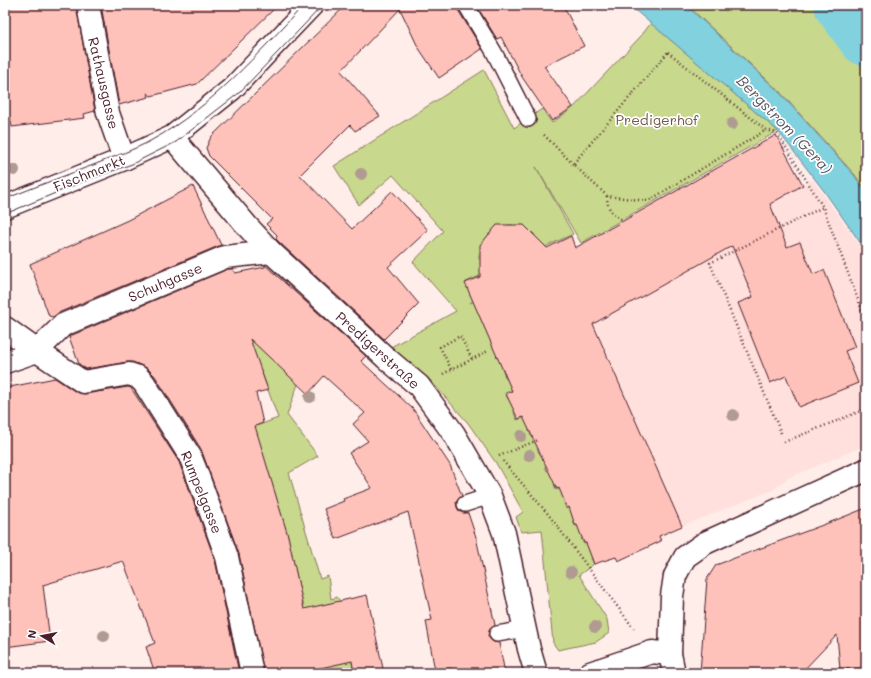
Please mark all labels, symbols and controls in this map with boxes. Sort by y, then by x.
street label: Rathausgasse [84,35,124,131]
water label: Bergstrom (Gera) [733,71,837,177]
park label: Predigerhof [616,110,699,129]
street label: Fischmarkt [50,150,128,196]
street label: Schuhgasse [125,258,205,306]
street label: Predigerstraße [332,307,424,393]
street label: Rumpelgasse [177,448,227,536]
north arrow [22,616,62,656]
text: N [24,629,40,640]

